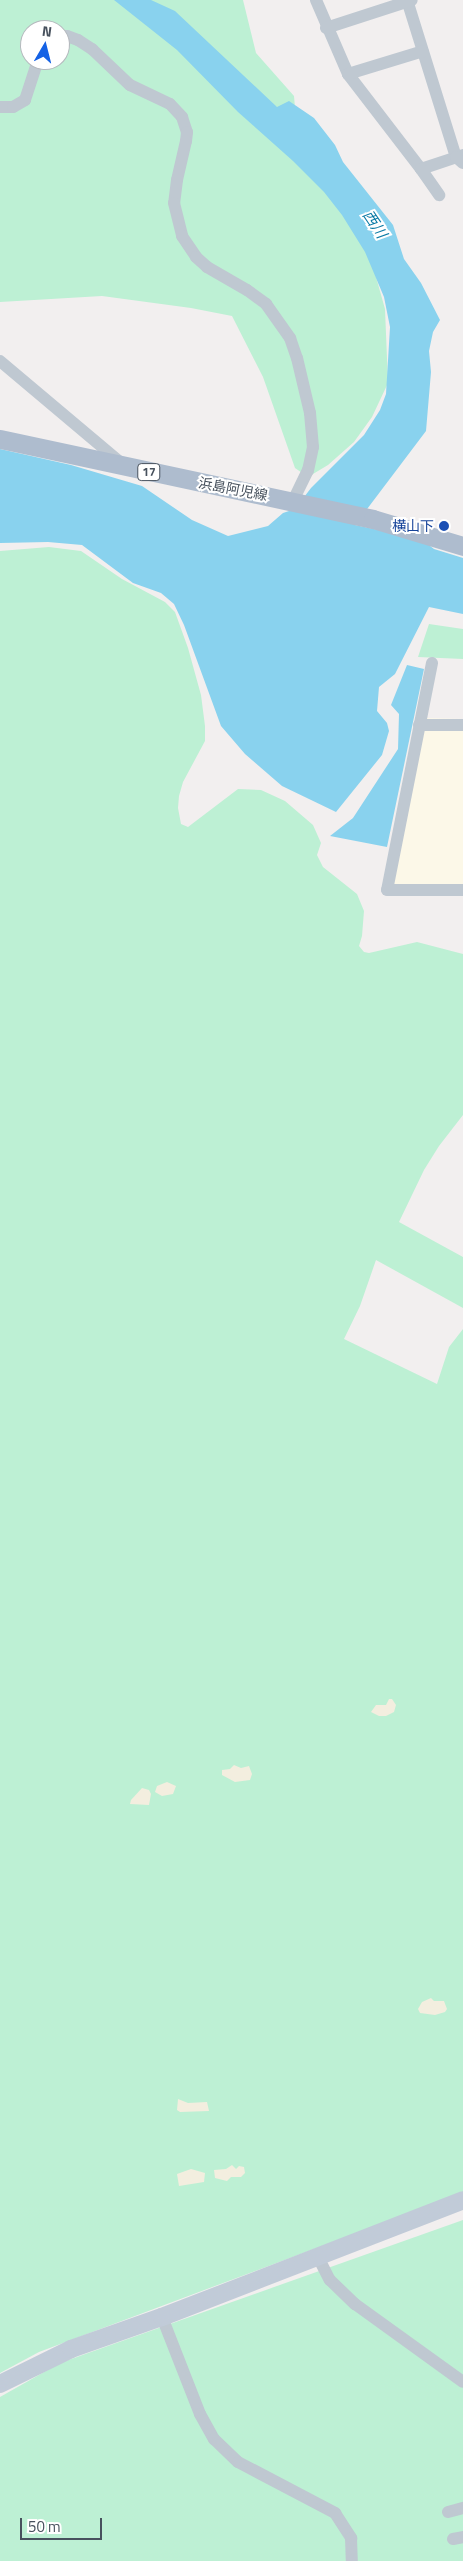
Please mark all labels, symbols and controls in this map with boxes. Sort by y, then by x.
north arrow [20,20,70,70]
text: N [41,20,53,42]
water label: 西川 [359,207,391,241]
road number: 17 [136,462,162,482]
street label: 浜島阿児線 [197,474,269,504]
place label: 横山下 [392,518,434,534]
marker: 横山下 [438,520,450,532]
scale bar [22,2508,105,2540]
text: 50 m [28,2515,61,2538]

